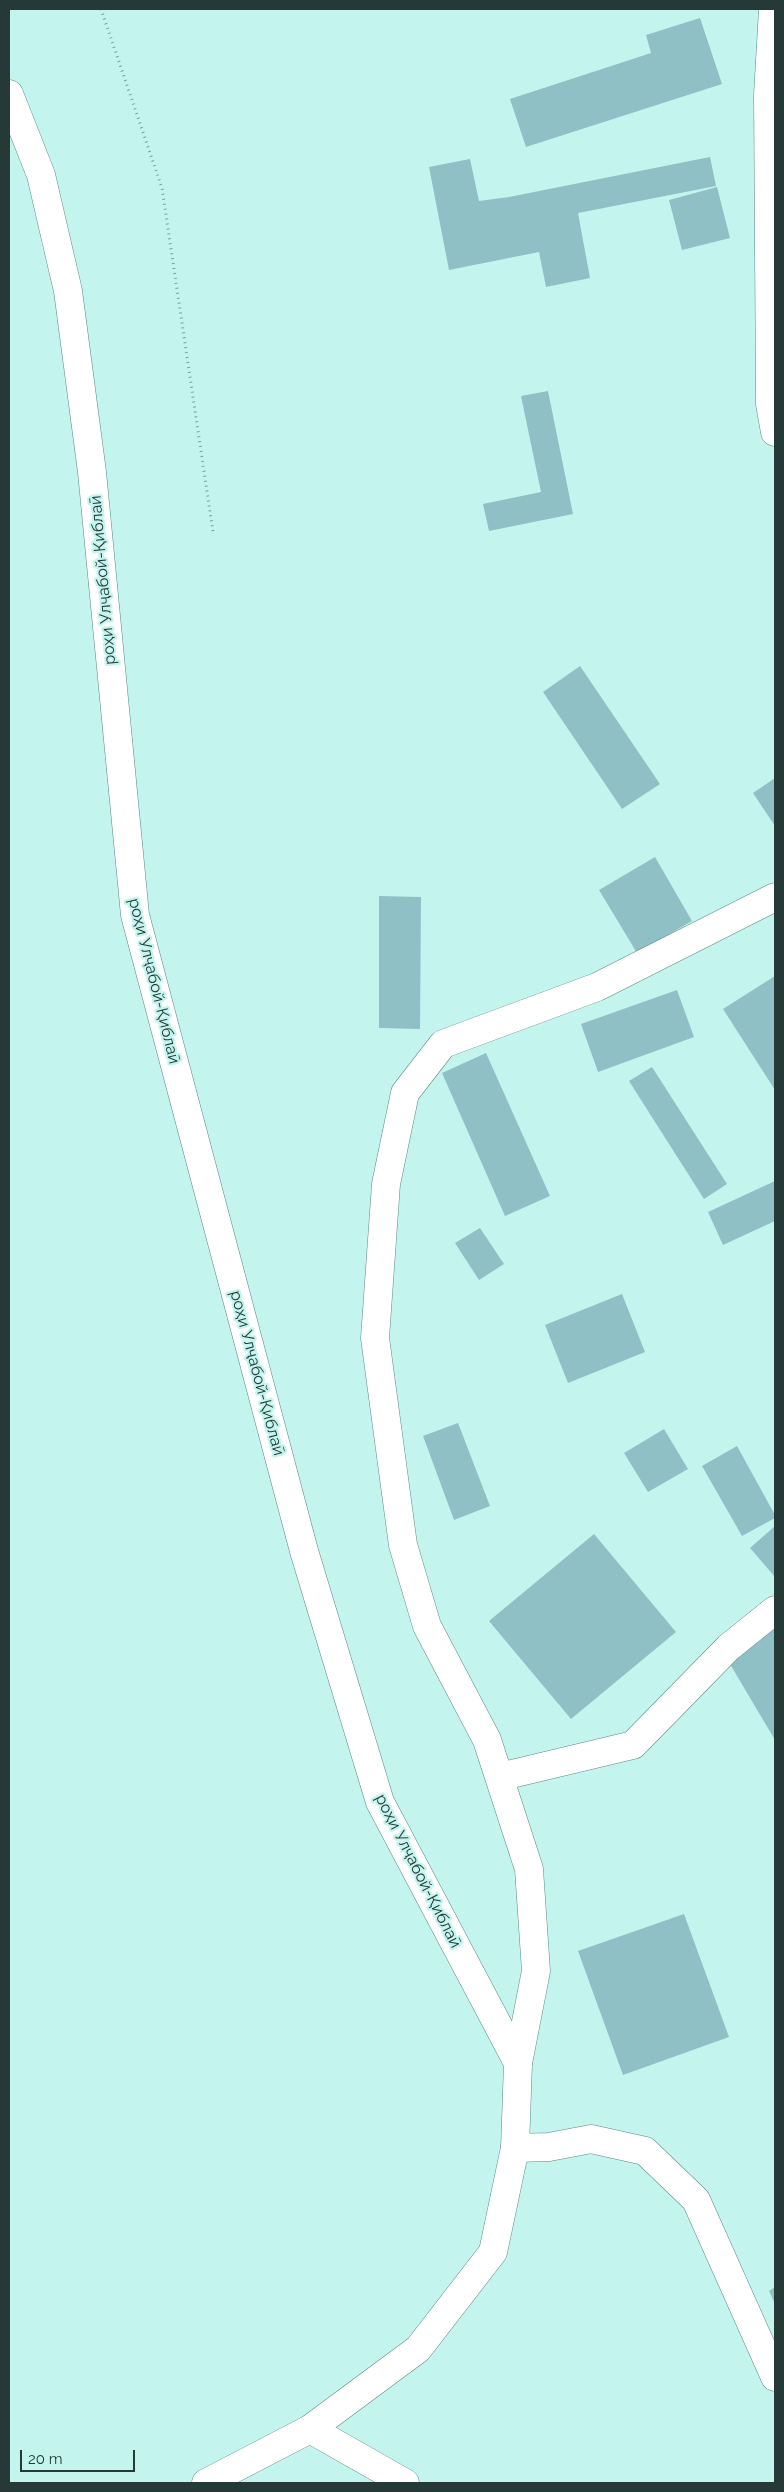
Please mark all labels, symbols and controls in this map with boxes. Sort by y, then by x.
street label: роҳи Улҷабой-Қиблаӣ [86,495,120,665]
street label: роҳи Улҷабой-Қиблаӣ [124,896,184,1066]
street label: роҳи Улҷабой-Қиблаӣ [226,1288,288,1458]
street label: роҳи Улҷабой-Қиблаӣ [371,1791,465,1951]
scale bar [22,2440,138,2472]
text: 20 m [28,2450,63,2468]

